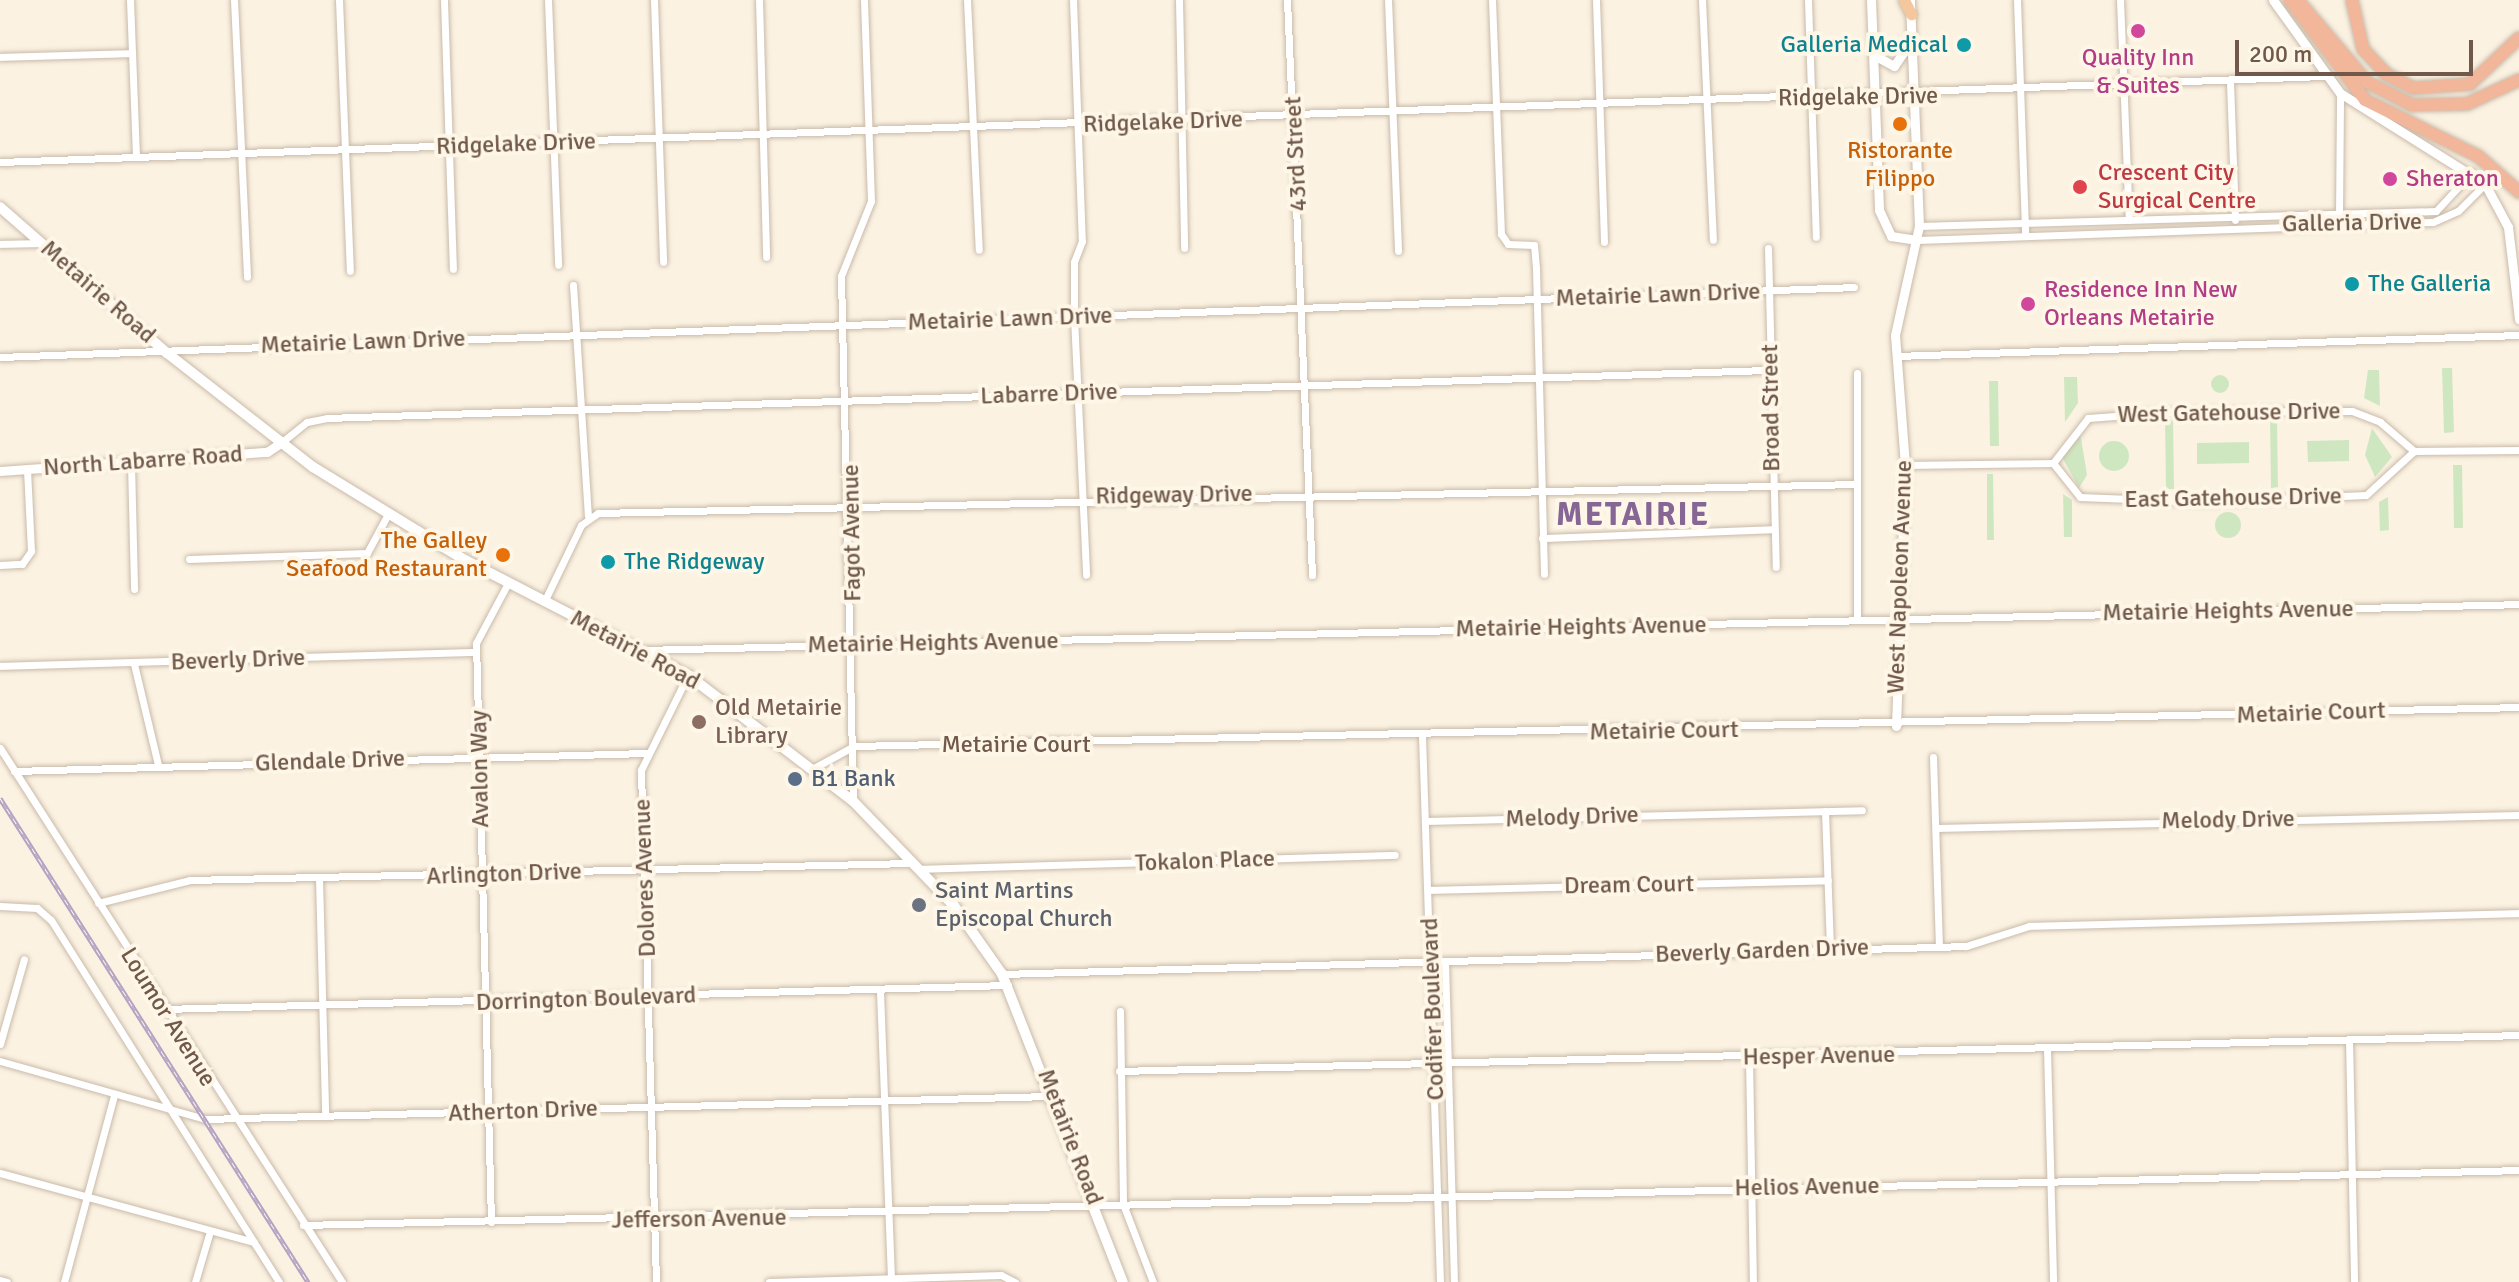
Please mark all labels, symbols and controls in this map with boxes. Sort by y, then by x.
marker: Quality Inn & Suites [2129,22,2147,40]
scale bar [2239,24,2477,74]
place label: Galleria Medical [1781,31,1948,59]
marker: Galleria Medical [1955,36,1973,54]
text: 200 m [2249,39,2312,69]
place label: Quality Inn & Suites [2082,44,2194,100]
street label: Ridgelake Drive [1778,81,1938,113]
street label: 43rd Street [1279,96,1313,212]
street label: Ridgelake Drive [1082,105,1244,139]
marker: Ristorante Filippo [1891,115,1909,133]
street label: Ridgelake Drive [435,127,597,161]
place label: Ristorante Filippo [1847,137,1953,193]
place label: Crescent City Surgical Centre [2098,159,2256,215]
place label: Sheraton [2406,165,2499,193]
marker: Sheraton [2381,170,2399,188]
marker: Crescent City Surgical Centre [2069,176,2091,198]
street label: Galleria Drive [2282,207,2422,239]
street label: Metairie Road [35,234,161,350]
place label: The Galleria [2368,270,2491,298]
marker: The Galleria [2343,275,2361,293]
place label: Residence Inn New Orleans Metairie [2044,276,2237,332]
street label: Metairie Lawn Drive [1555,277,1761,313]
marker: Residence Inn New Orleans Metairie [2019,295,2037,313]
street label: Metairie Lawn Drive [907,301,1113,337]
street label: Metairie Lawn Drive [260,324,466,360]
street label: Broad Street [1755,344,1787,472]
street label: Labarre Drive [980,377,1118,411]
street label: West Gatehouse Drive [2117,397,2341,429]
street label: North Labarre Road [42,440,244,482]
street label: West Napoleon Avenue [1882,460,1918,694]
street label: Fagot Avenue [836,464,868,602]
street label: Ridgeway Drive [1095,479,1253,511]
street label: East Gatehouse Drive [2124,482,2342,514]
district label: METAIRIE [1556,496,1710,534]
place label: The Galley Seafood Restaurant [286,527,487,583]
marker: The Galley Seafood Restaurant [494,546,512,564]
place label: The Ridgeway [624,548,764,576]
marker: The Ridgeway [599,553,617,571]
street label: Metairie Heights Avenue [2102,594,2354,628]
street label: Metairie Road [565,604,705,696]
street label: Metairie Heights Avenue [1455,610,1707,644]
street label: Metairie Heights Avenue [807,626,1059,660]
street label: Beverly Drive [170,643,306,677]
place label: Old Metairie Library [715,694,842,750]
street label: Metairie Court [2236,696,2386,730]
street label: Avalon Way [465,710,495,828]
marker: Old Metairie Library [690,713,708,731]
street label: Metairie Court [1589,715,1739,747]
street label: Metairie Court [941,731,1091,759]
street label: Glendale Drive [255,744,405,778]
place label: B1 Bank [811,765,896,793]
marker: B1 Bank [786,770,804,788]
street label: Dolores Avenue [628,798,662,958]
street label: Melody Drive [1505,800,1639,834]
street label: Melody Drive [2161,804,2295,836]
street label: Tokalon Place [1134,844,1276,878]
street label: Arlington Drive [426,857,582,891]
street label: Dream Court [1564,869,1694,901]
place label: Saint Martins Episcopal Church [935,877,1113,933]
marker: Saint Martins Episcopal Church [910,896,928,914]
street label: Codifer Boulevard [1415,917,1451,1101]
street label: Beverly Garden Drive [1655,933,1869,969]
street label: Loumor Avenue [114,942,222,1092]
street label: Dorrington Boulevard [475,981,697,1017]
street label: Hesper Avenue [1742,1040,1896,1072]
street label: Metairie Road [1031,1065,1109,1209]
street label: Atherton Drive [448,1094,598,1128]
street label: Helios Avenue [1734,1171,1880,1203]
street label: Jefferson Avenue [611,1203,787,1235]

